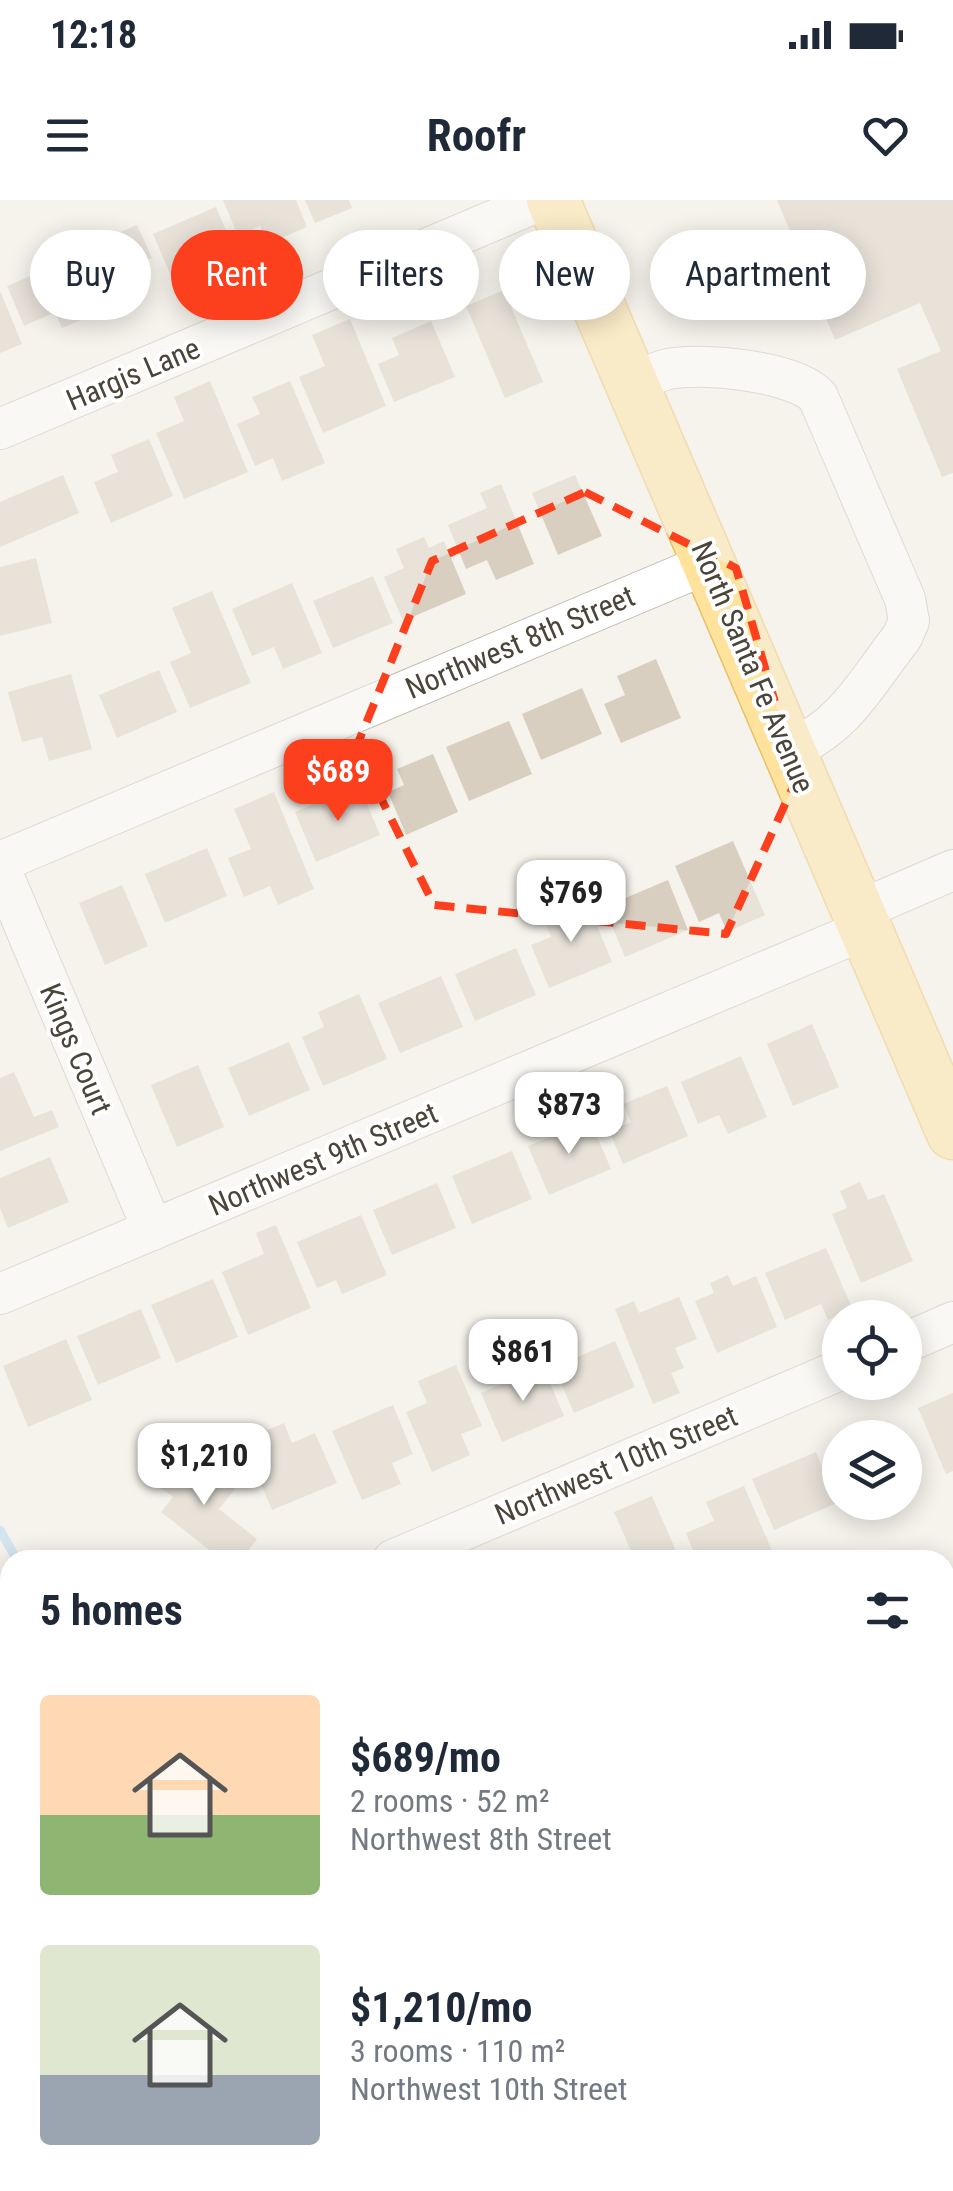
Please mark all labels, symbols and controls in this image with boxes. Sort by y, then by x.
text: 12:18 [50,13,137,57]
icon: menu [40,108,95,163]
icon: heart [858,108,913,163]
text: Roofr [427,109,526,162]
chip: Buy [30,230,151,320]
chip: Rent [171,230,303,320]
chip: Filters [323,230,479,320]
chip: New [499,230,630,320]
chip: Apartment [650,230,866,320]
street label: Hargis Lane [61,330,205,418]
street label: North Santa Fe Avenue [684,536,822,798]
street label: Northwest 8th Street [400,578,640,706]
pin: $689 [279,739,397,824]
text: $689 [306,752,370,790]
pin: $769 [512,860,630,945]
text: $769 [539,873,603,911]
street label: Kings Court [33,978,119,1120]
pin: $873 [510,1072,628,1157]
text: $873 [537,1085,601,1123]
street label: Northwest 9th Street [203,1095,443,1223]
map controls [822,1300,922,1520]
button: locate [822,1300,922,1400]
pin: $861 [464,1319,582,1404]
text: $861 [491,1332,555,1370]
street label: Northwest 10th Street [489,1398,743,1532]
button: layers [822,1420,922,1520]
pin: $1,210 [123,1423,285,1508]
text: $1,210 [160,1436,248,1474]
icon: filters [860,1583,915,1638]
text: 5 homes [40,1586,183,1635]
text: $689/mo [350,1733,501,1782]
icon: home [120,1735,240,1855]
text: 2 rooms · 52 m² [350,1782,549,1820]
text: Northwest 8th Street [350,1820,612,1858]
text: $1,210/mo [350,1983,532,2032]
icon: home [120,1985,240,2105]
text: 3 rooms · 110 m² [350,2032,565,2070]
text: Northwest 10th Street [350,2070,627,2108]

